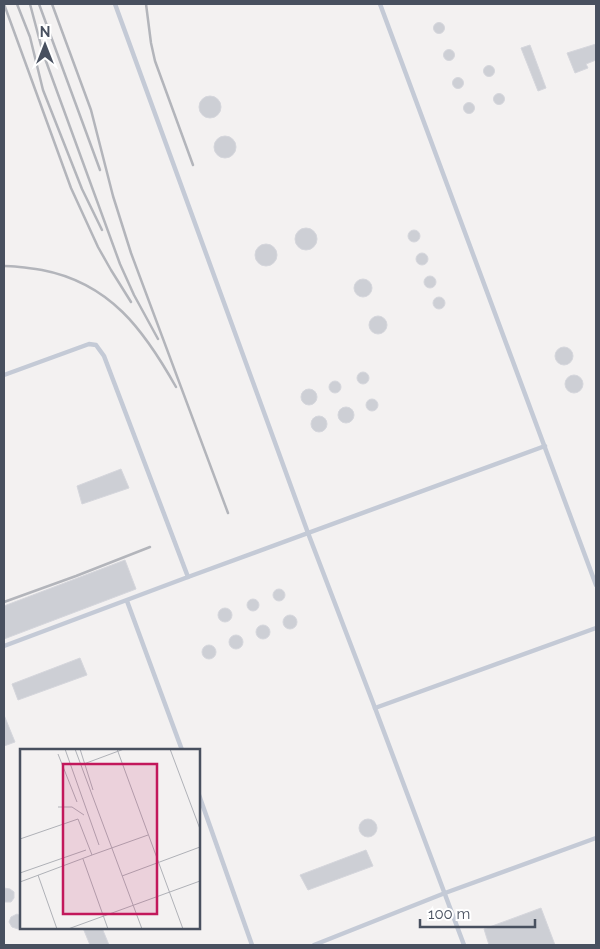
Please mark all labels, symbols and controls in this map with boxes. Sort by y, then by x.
north arrow [20,20,70,70]
text: N [40,24,50,40]
inset map [20,749,200,929]
scale bar [420,896,535,928]
text: 100 m [428,905,470,923]

